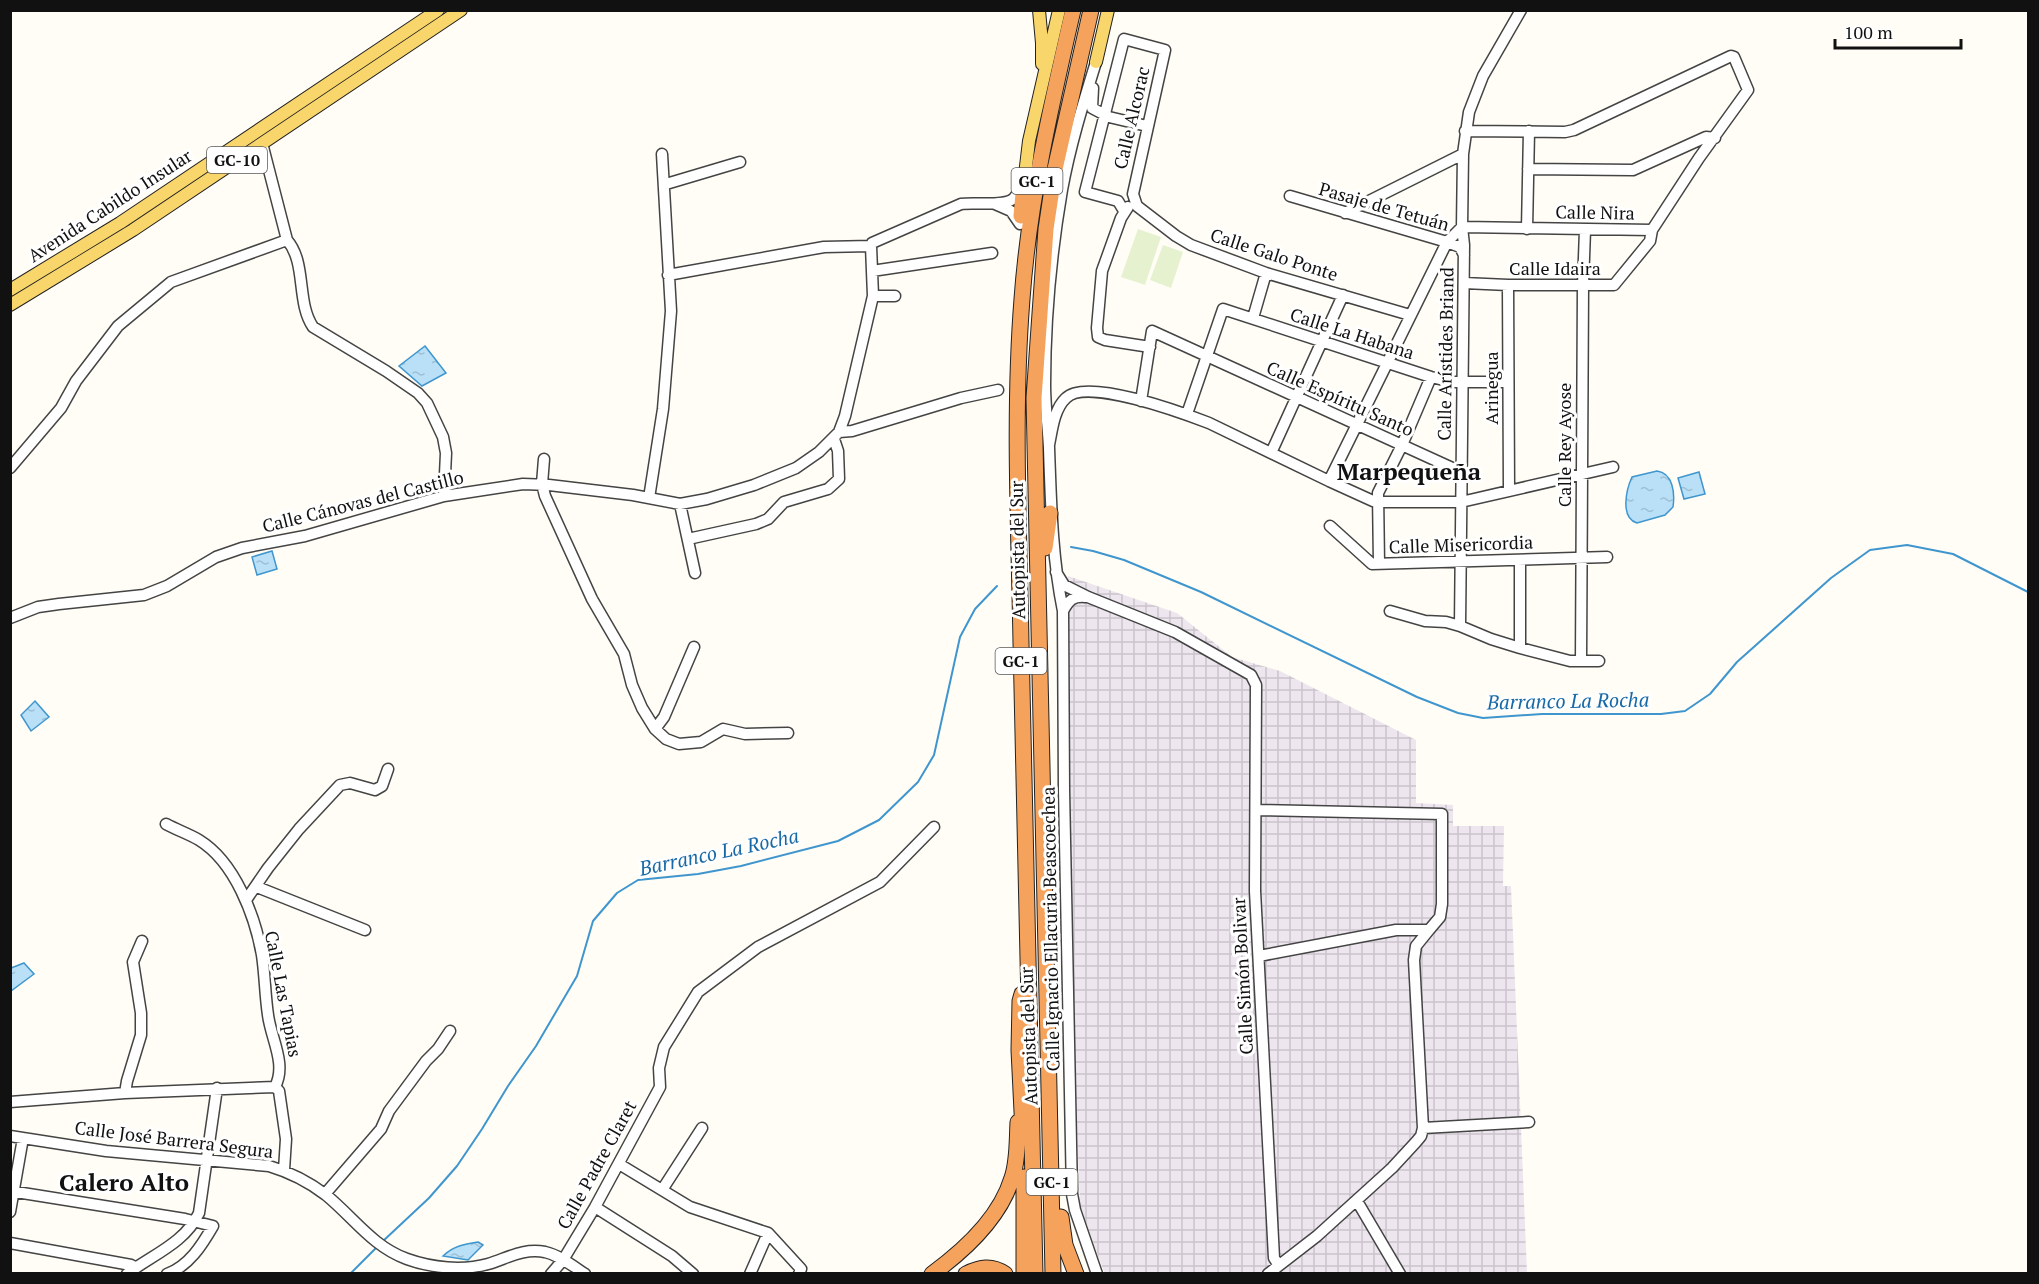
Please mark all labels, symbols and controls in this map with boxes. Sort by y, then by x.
scale bar [1835,12,1961,50]
text: 100 m [1844,20,1893,44]
street label: Calle Alcorac [1108,64,1154,171]
street label: Avenida Cabildo Insular [23,143,196,267]
road number: GC-10 [207,147,267,173]
road number: GC-1 [1012,168,1062,194]
street label: Pasaje de Tetuán [1316,176,1453,236]
street label: Calle Nira [1555,199,1635,225]
street label: Calle Galo Ponte [1207,222,1341,286]
street label: Calle Idaira [1509,256,1601,280]
street label: Calle Arístides Briand [1431,267,1459,441]
street label: Calle La Habana [1287,302,1417,364]
street label: Arinegua [1479,351,1503,425]
street label: Calle Espíritu Santo [1263,355,1418,441]
street label: Calle Rey Ayose [1552,383,1576,507]
district label: Marpequeña [1337,455,1482,487]
street label: Calle Cánovas del Castillo [260,464,466,538]
street label: Autopista del Sur [1004,480,1030,619]
street label: Calle Misericordia [1388,529,1534,559]
road number: GC-1 [996,648,1046,674]
water label: Barranco La Rocha [1486,686,1649,715]
street label: Calle Ignacio Ellacuria Beascoechea [1036,786,1064,1072]
water label: Barranco La Rocha [636,821,801,882]
street label: Calle Simón Bolivar [1226,897,1258,1055]
street label: Calle Las Tapias [260,929,308,1059]
street label: Autopista del Sur [1014,966,1042,1106]
street label: Calle Padre Claret [551,1096,642,1233]
street label: Calle José Barrera Segura [73,1115,275,1163]
district label: Calero Alto [59,1166,189,1198]
road number: GC-1 [1026,1169,1078,1195]

